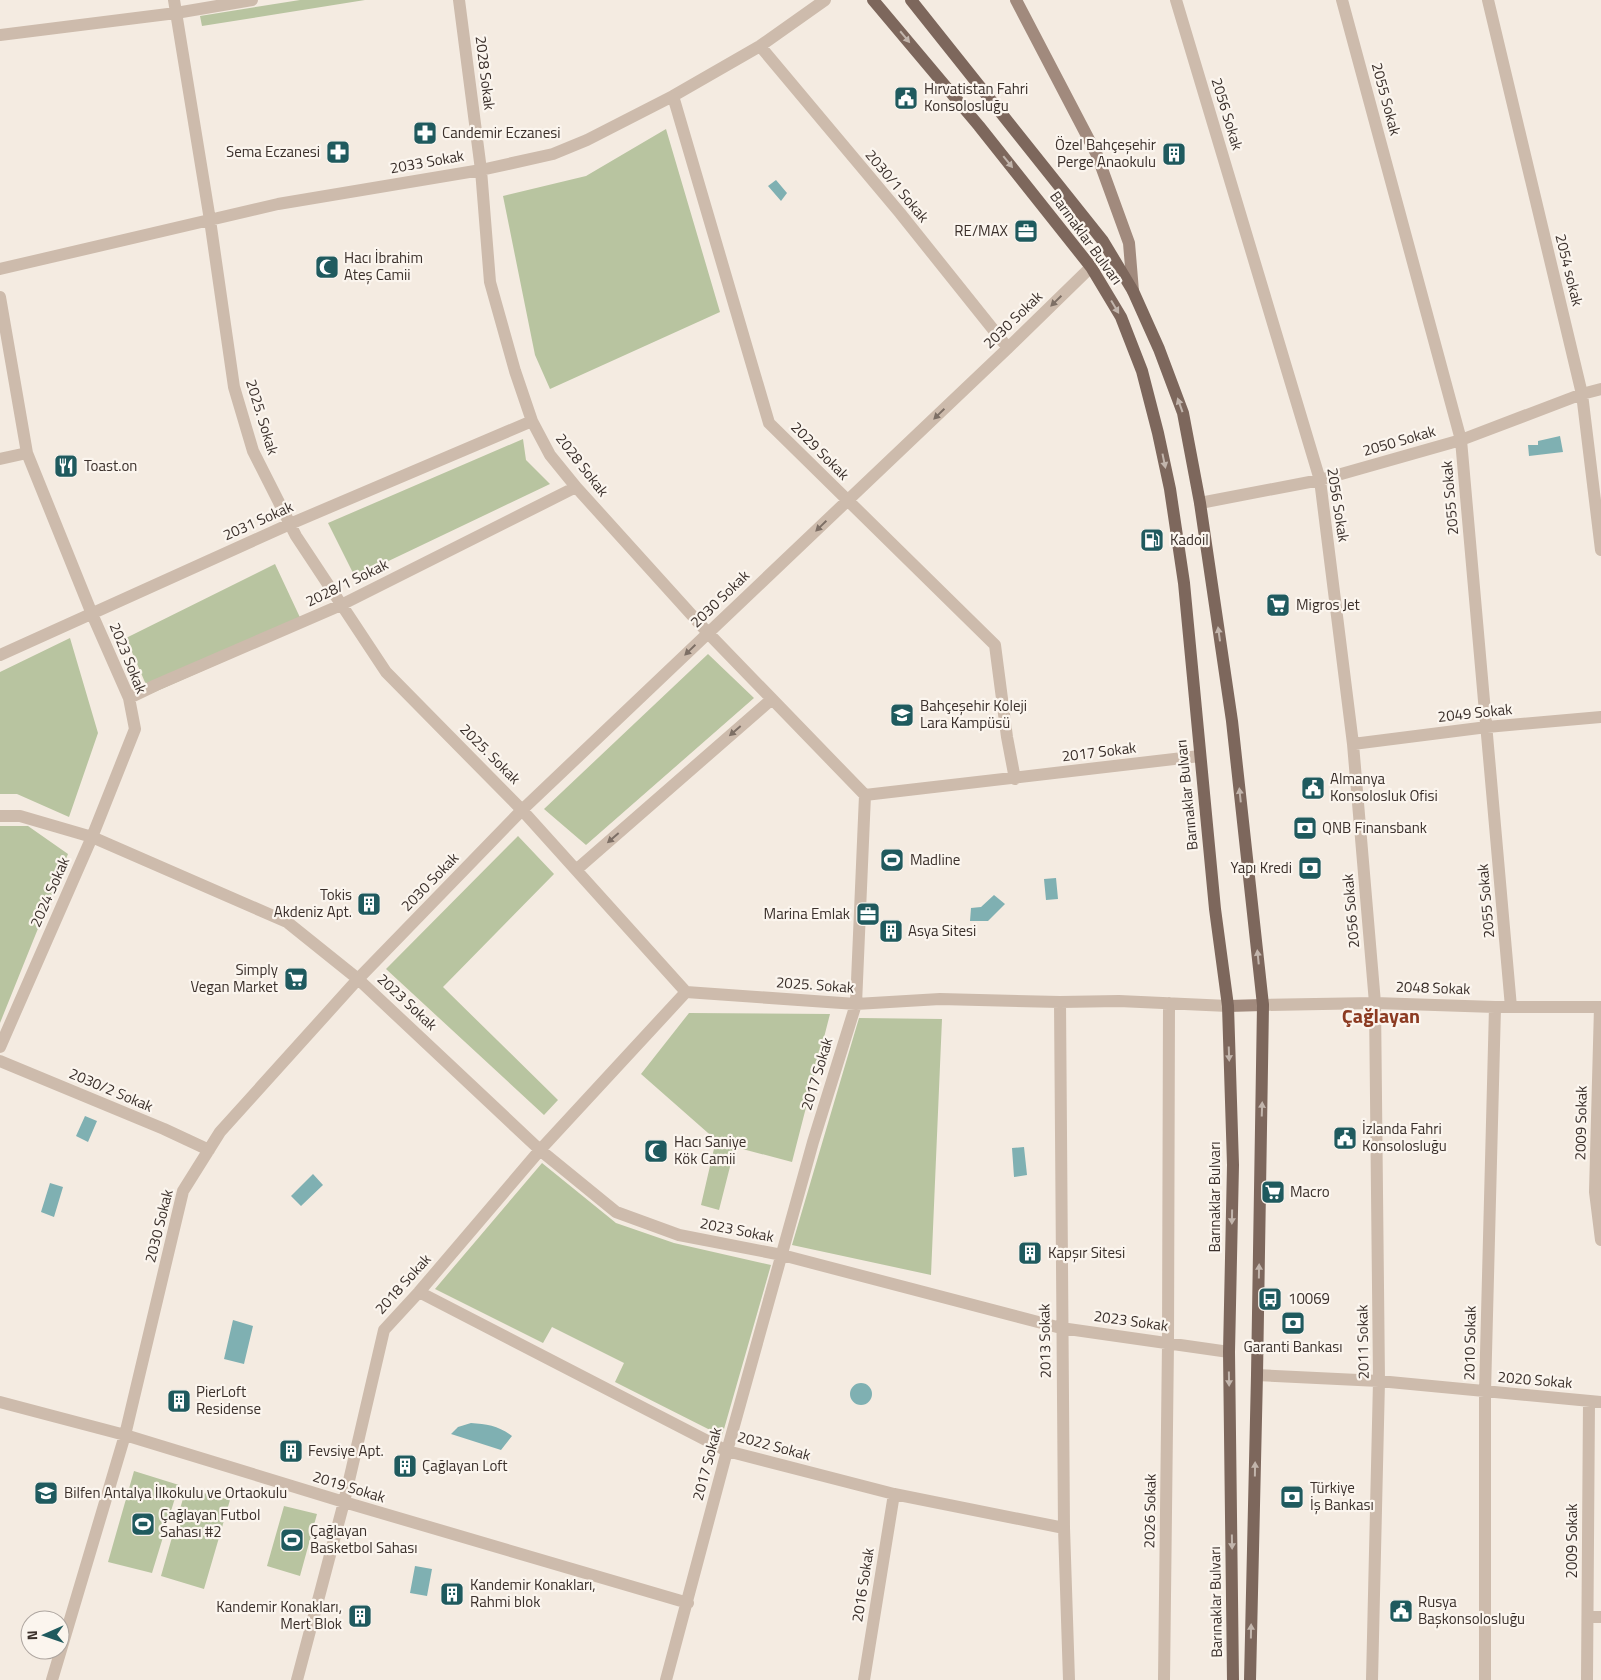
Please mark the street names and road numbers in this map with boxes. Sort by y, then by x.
street label: 2028 Sokak [470,34,501,111]
street label: 2055 Sokak [1366,60,1407,138]
street label: 2056 Sokak [1206,75,1249,153]
street label: 2033 Sokak [388,144,466,179]
street label: 2030/1 Sokak [860,144,935,227]
street label: Barınaklar Bulvarı [1044,186,1128,289]
street label: 2054 sokak [1549,231,1590,308]
street label: 2030 Sokak [978,285,1048,354]
street label: 2025. Sokak [240,376,285,458]
street label: 2029 Sokak [786,416,855,485]
street label: 2050 Sokak [1360,419,1438,462]
street label: 2028 Sokak [550,428,614,501]
street label: 2055 Sokak [1435,460,1464,536]
street label: 2056 Sokak [1321,466,1356,544]
street label: 2031 Sokak [219,495,297,546]
street label: 2028/1 Sokak [302,553,392,612]
street label: 2030 Sokak [685,564,755,633]
street label: 2023 Sokak [104,619,153,697]
street label: 2049 Sokak [1437,697,1513,728]
street label: 2025. Sokak [455,718,526,789]
street label: 2017 Sokak [1060,736,1137,767]
street label: Barınaklar Bulvarı [1169,739,1204,852]
street label: 2030 Sokak [395,847,464,917]
street label: 2024 Sokak [24,853,75,931]
street label: 2055 Sokak [1471,863,1500,939]
street label: 2056 Sokak [1336,873,1365,949]
street label: 2023 Sokak [372,968,443,1036]
street label: 2025. Sokak [775,970,855,999]
street label: 2048 Sokak [1395,975,1471,1000]
street label: 2017 Sokak [795,1035,838,1113]
street label: 2030/2 Sokak [66,1061,157,1118]
street label: 2009 Sokak [1568,1085,1593,1161]
street label: Barınaklar Bulvarı [1203,1141,1226,1253]
street label: 2030 Sokak [138,1187,179,1265]
street label: 2023 Sokak [698,1211,776,1248]
street label: 2018 Sokak [369,1248,436,1319]
street label: 2013 Sokak [1032,1303,1057,1379]
street label: 2023 Sokak [1092,1304,1170,1337]
street label: 2011 Sokak [1350,1304,1375,1380]
street label: 2010 Sokak [1457,1305,1482,1381]
street label: 2020 Sokak [1497,1365,1573,1394]
street label: 2017 Sokak [686,1425,727,1503]
street label: 2022 Sokak [735,1425,813,1466]
street label: 2019 Sokak [310,1465,388,1508]
street label: 2026 Sokak [1137,1473,1162,1549]
street label: 2009 Sokak [1560,1504,1583,1578]
street label: 2016 Sokak [845,1546,880,1624]
street label: Barınaklar Bulvarı [1203,1546,1228,1658]

